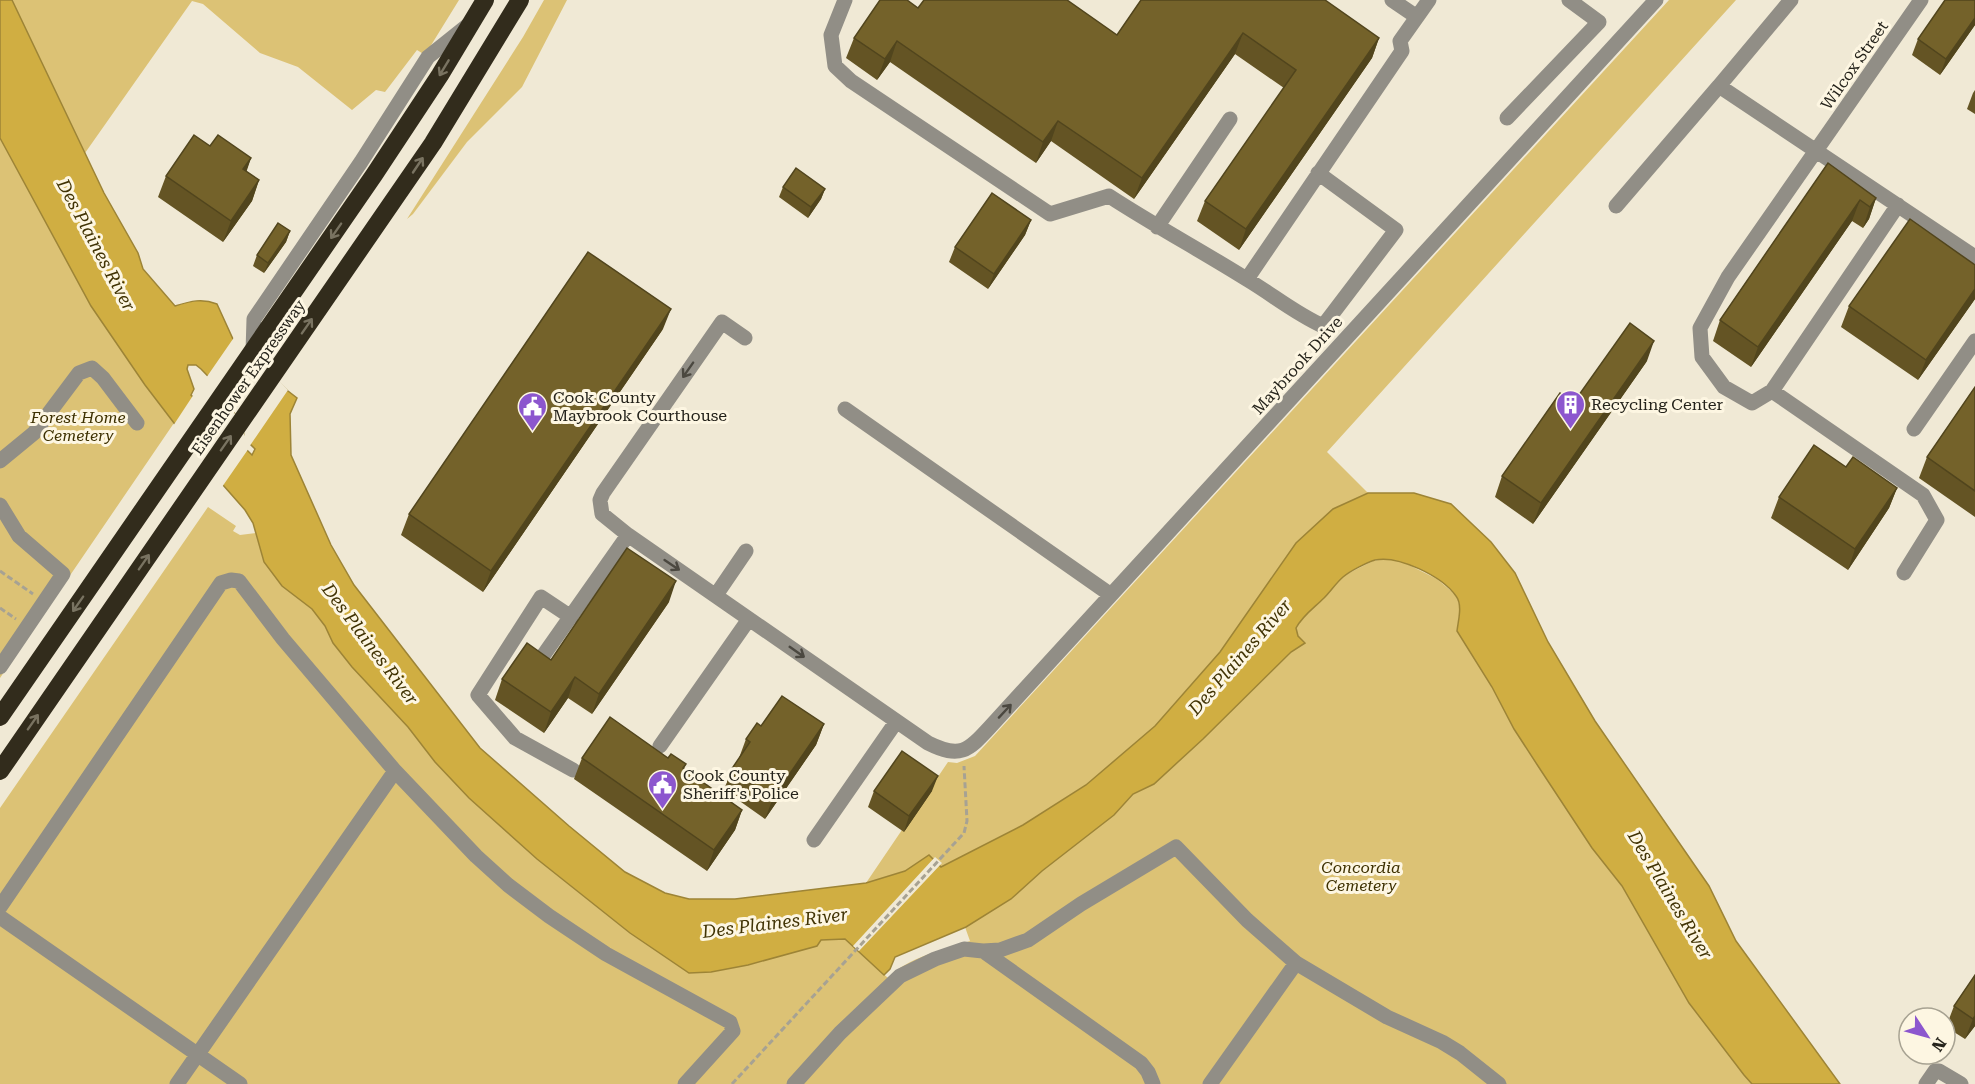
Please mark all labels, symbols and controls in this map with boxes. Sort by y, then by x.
street label: Wilcox Street [1817,17,1892,113]
one-way arrow [438,59,450,76]
one-way arrow [412,157,424,174]
water label: Des Plaines River [52,174,140,315]
one-way arrow [330,222,342,238]
street label: Eisenhower Expressway [188,296,310,458]
street label: Maybrook Drive [1248,312,1346,418]
one-way arrow [301,318,313,334]
one-way arrow [682,361,694,378]
place label: Cook County Maybrook Courthouse [553,388,727,425]
building icon: Recycling Center [1554,388,1586,430]
public building icon: Cook County Maybrook Courthouse [516,390,548,432]
place label: Recycling Center [1591,395,1724,414]
park label: Forest Home Cemetery [29,408,126,445]
one-way arrow [220,436,232,452]
one-way arrow [138,554,150,571]
one-way arrow [663,559,680,571]
water label: Des Plaines River [317,578,423,709]
water label: Des Plaines River [1183,594,1296,720]
one-way arrow [72,595,84,612]
one-way arrow [788,646,804,658]
one-way arrow [997,704,1012,719]
one-way arrow [27,715,39,731]
place label: Cook County Sheriff's Police [683,766,799,803]
public building icon: Cook County Sheriff's Police [646,768,678,810]
water label: Des Plaines River [1623,826,1717,963]
park label: Concordia Cemetery [1321,858,1401,895]
water label: Des Plaines River [700,903,849,942]
north arrow [1897,1006,1957,1066]
text: N [1927,1034,1950,1055]

